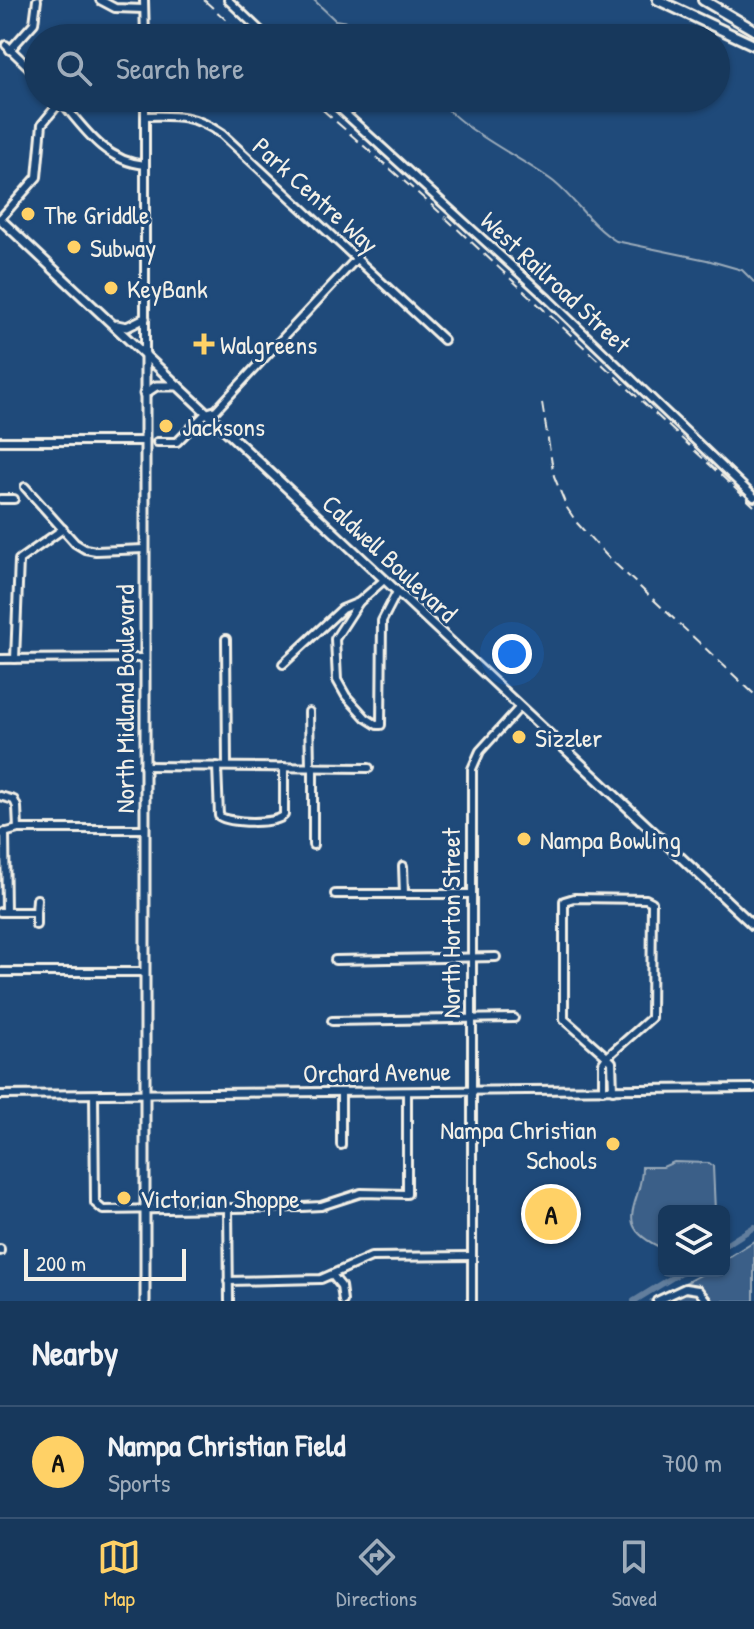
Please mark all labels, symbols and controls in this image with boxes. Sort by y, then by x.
search box [24,24,730,112]
icon: search [52,46,96,90]
text: Search here [116,48,244,88]
street label: Park Centre Way [245,129,387,261]
place label: The Griddle [44,197,149,232]
street label: West Railroad Street [473,203,639,361]
marker: The Griddle [19,205,37,223]
place label: Subway [90,230,156,265]
marker: Subway [65,238,83,256]
place label: KeyBank [127,271,208,306]
marker: KeyBank [102,279,120,297]
place label: Walgreens [220,327,317,362]
marker: Walgreens [195,335,213,353]
place label: Jacksons [182,409,265,444]
marker: Jacksons [157,417,175,435]
street label: Caldwell Boulevard [315,486,465,630]
street label: North Midland Boulevard [107,585,142,813]
your location [492,634,532,674]
place label: Sizzler [535,720,602,755]
marker: Sizzler [510,728,528,746]
place label: Nampa Bowling [540,822,681,857]
street label: North Horton Street [433,827,468,1018]
marker: Nampa Bowling [515,830,533,848]
street label: Orchard Avenue [303,1053,451,1091]
place label: Nampa Christian Schools [440,1112,597,1177]
marker: Nampa Christian Schools [604,1135,622,1153]
place label: Victorian Shoppe [140,1181,300,1216]
pin: A [525,1184,577,1244]
marker: Victorian Shoppe [115,1189,133,1207]
map controls [658,1205,730,1277]
button: layers [658,1205,730,1277]
scale bar [24,1245,186,1281]
text: 200 m [36,1248,86,1278]
text: Nearby [32,1330,118,1376]
text: Nampa Christian Field [108,1425,345,1465]
text: A [52,1445,64,1480]
text: 700 m [662,1445,722,1480]
text: Sports [108,1465,171,1500]
tab: Map [97,1535,141,1613]
tab: Directions [336,1535,417,1613]
tab: Saved [612,1535,657,1613]

